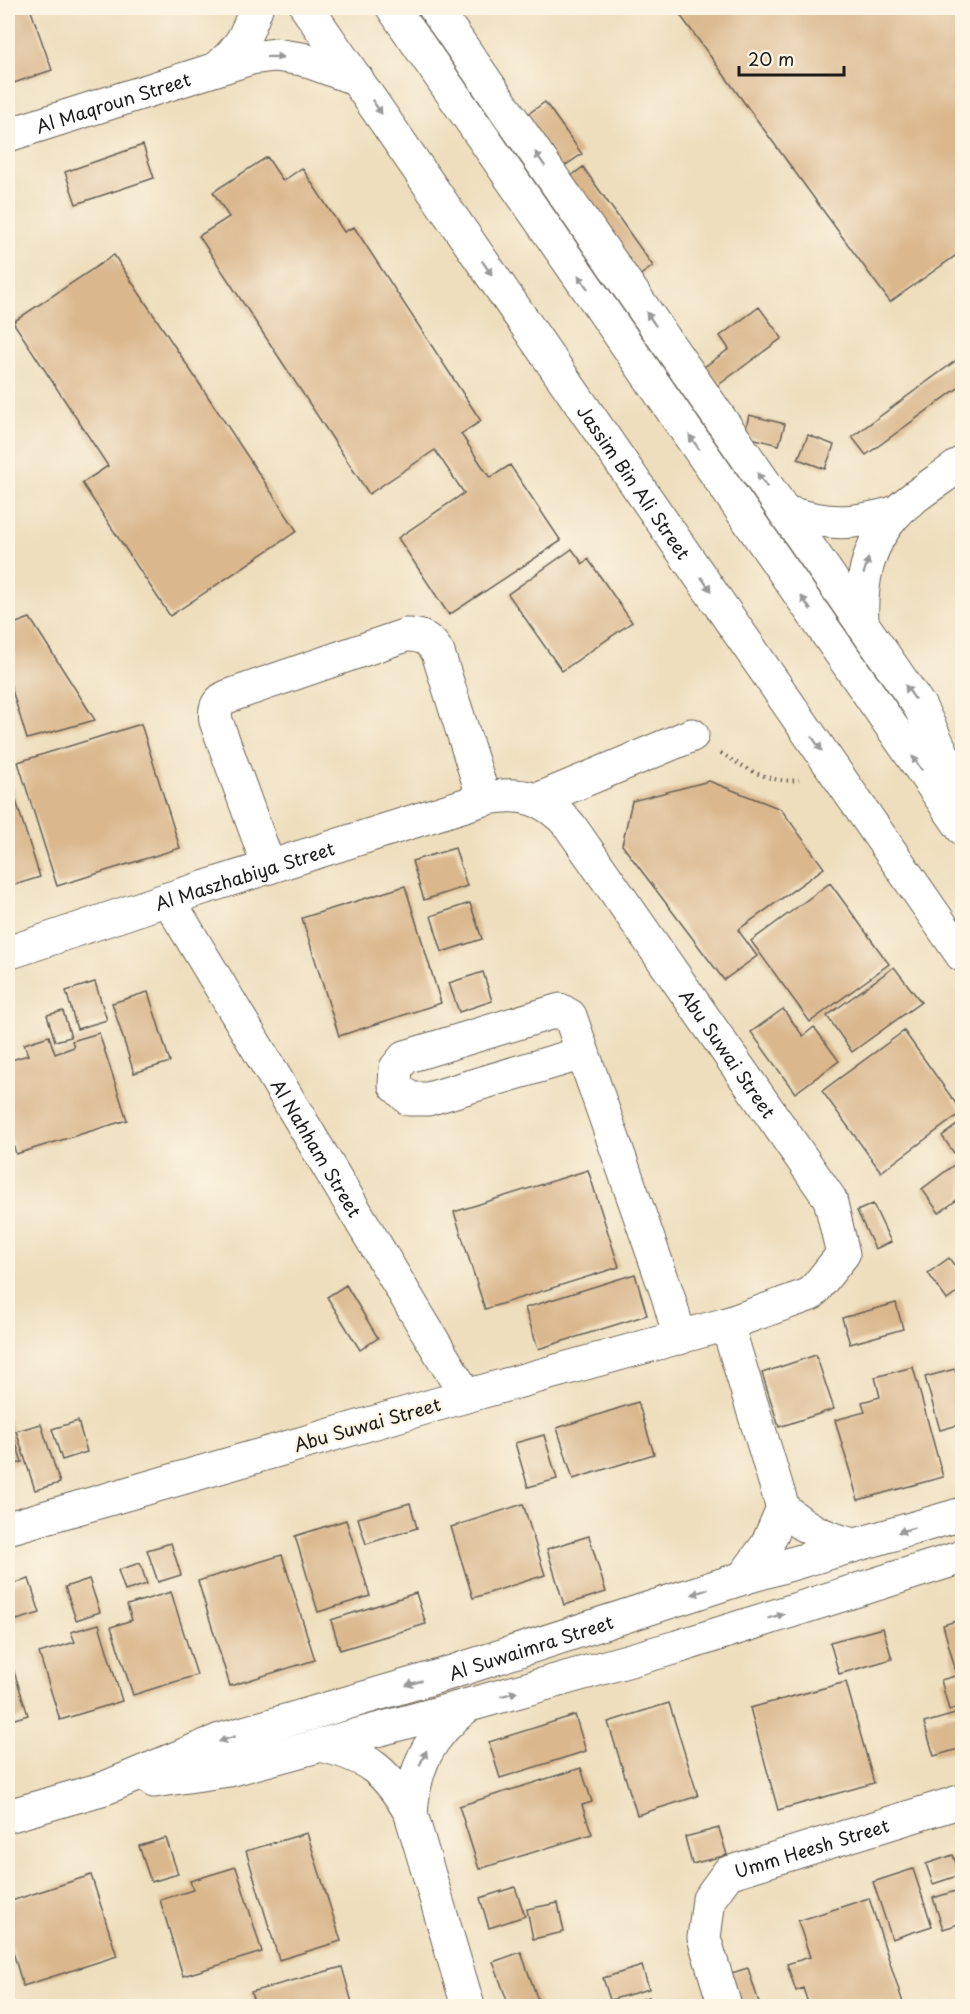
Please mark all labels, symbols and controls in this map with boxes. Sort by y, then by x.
scale bar [739,39,844,77]
text: 20 m [748,45,794,72]
one-way arrow [265,52,284,62]
street label: Al Maqroun Street [32,65,194,139]
one-way arrow [371,99,383,115]
one-way arrow [534,152,546,168]
one-way arrow [481,260,492,276]
one-way arrow [578,274,589,290]
one-way arrow [645,312,657,328]
street label: Jassim Bin Ali Street [572,399,698,565]
one-way arrow [688,435,700,451]
one-way arrow [756,472,768,488]
one-way arrow [862,557,872,575]
one-way arrow [700,575,712,591]
one-way arrow [800,595,812,611]
one-way arrow [904,684,916,700]
one-way arrow [811,736,822,753]
one-way arrow [911,755,923,771]
street label: Al Maszhabiya Street [151,834,338,916]
street label: Abu Suwai Street [674,983,783,1123]
street label: Al Nahham Street [265,1074,369,1222]
street label: Abu Suwai Street [290,1390,444,1458]
one-way arrow [897,1525,915,1535]
one-way arrow [691,1588,709,1598]
street label: Al Suwaimra Street [445,1607,617,1686]
one-way arrow [767,1610,785,1620]
one-way arrow [405,1679,423,1689]
one-way arrow [499,1688,518,1698]
one-way arrow [218,1734,236,1744]
one-way arrow [419,1749,428,1766]
street label: Umm Heesh Street [731,1811,892,1884]

